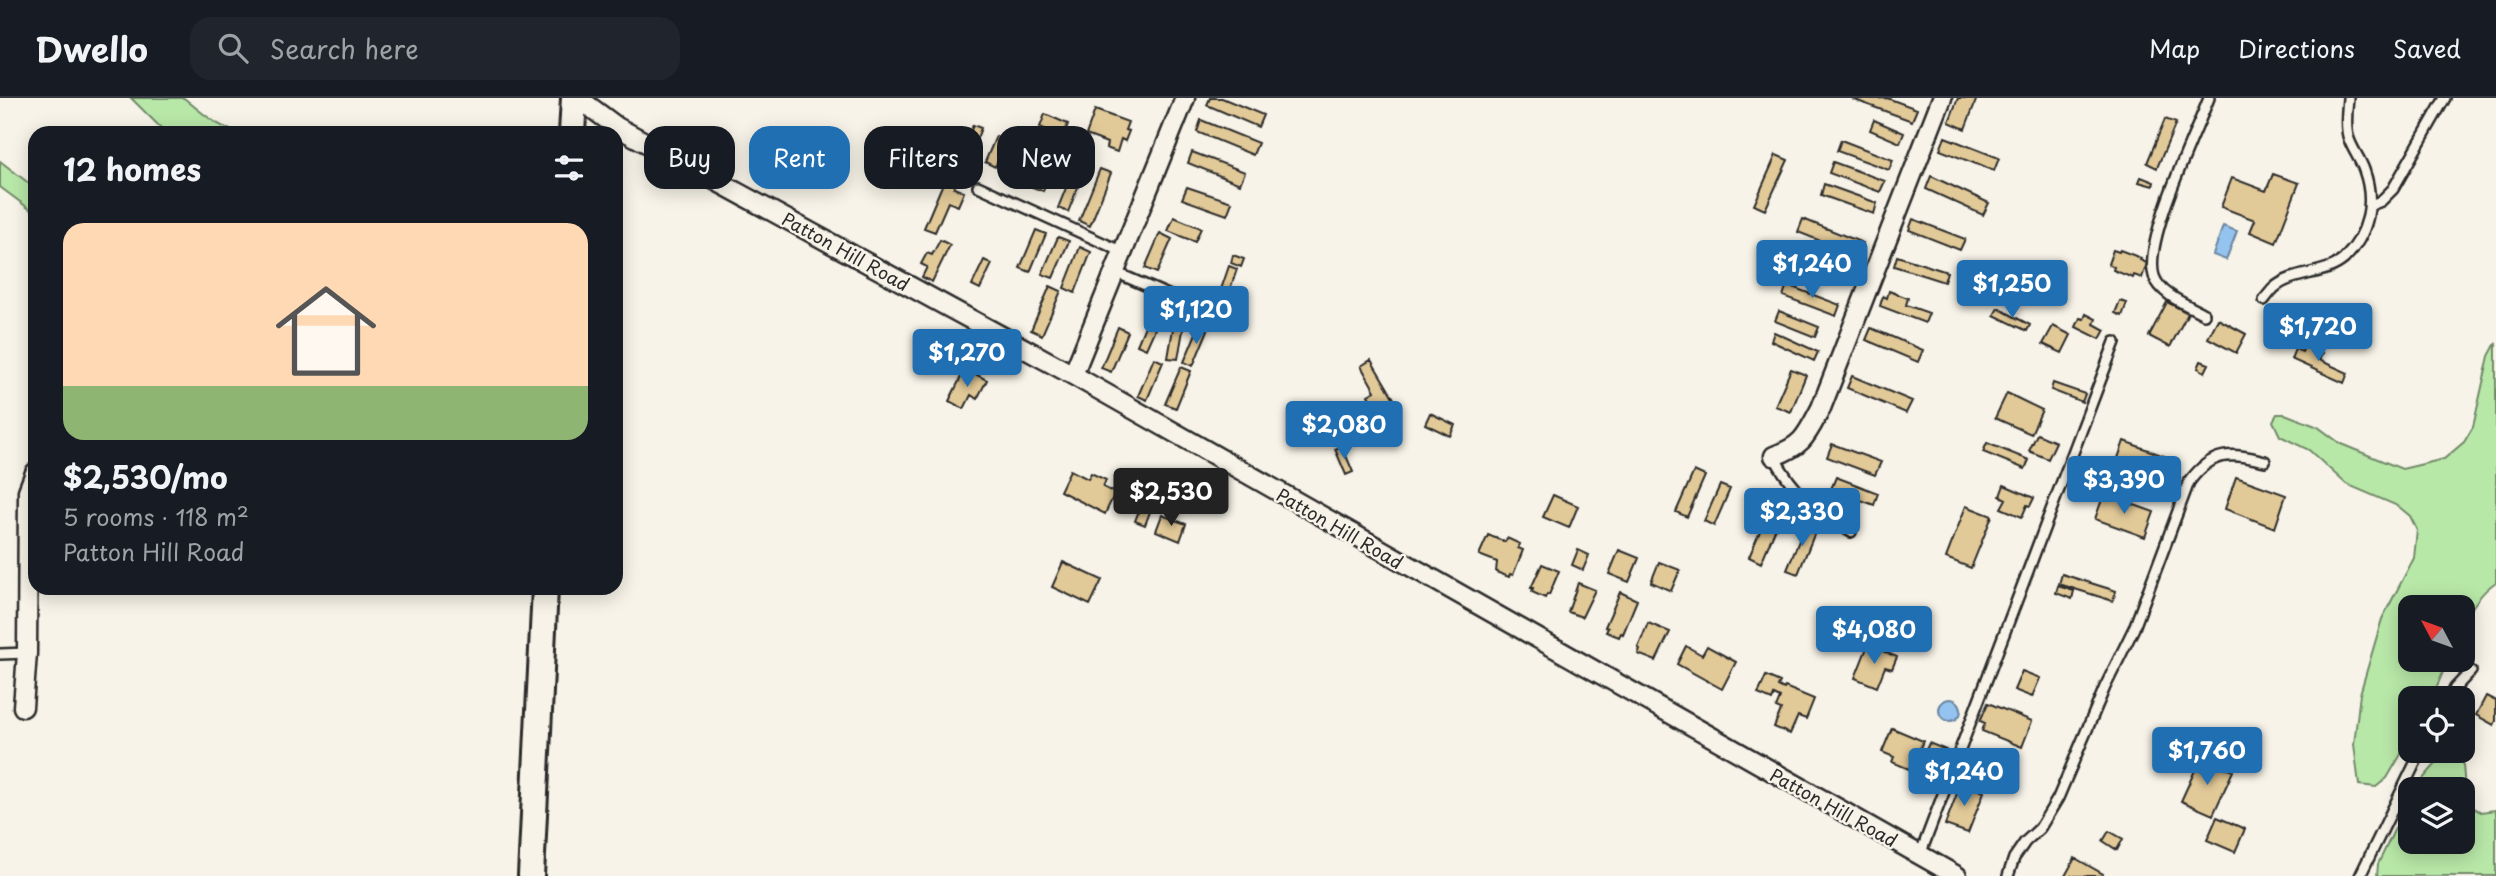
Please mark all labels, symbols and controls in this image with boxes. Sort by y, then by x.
search box [190,17,680,80]
text: Dwello [35,23,148,73]
icon: search [214,29,252,67]
text: Search here [270,29,419,68]
text: Map [2149,30,2200,66]
text: Directions [2238,30,2355,66]
text: Saved [2393,30,2461,66]
chip: Buy [644,126,735,189]
chip: Rent [749,126,850,189]
chip: Filters [864,126,983,189]
chip: New [997,126,1095,189]
text: 12 homes [63,146,201,191]
icon: filters [550,149,588,187]
street label: Patton Hill Road [777,205,915,297]
pin: $1,240 [1755,240,1869,300]
text: $1,240 [1772,245,1852,280]
pin: $1,250 [1955,260,2069,320]
text: $1,250 [1973,265,2051,300]
icon: home [263,268,389,394]
pin: $1,120 [1139,286,1253,346]
text: $1,120 [1160,291,1232,326]
pin: $1,720 [2261,303,2375,363]
text: $1,720 [2279,308,2357,343]
pin: $1,270 [910,330,1024,389]
text: $1,270 [929,334,1005,369]
pin: $2,080 [1287,402,1401,461]
text: $2,080 [1302,406,1386,441]
text: $2,530/mo [63,454,228,499]
pin: $3,390 [2067,456,2181,516]
text: $3,390 [2083,461,2165,496]
pin: $2,530 [1114,468,1228,528]
text: $2,530 [1129,473,1213,508]
street label: Patton Hill Road [1272,481,1408,575]
pin: $2,330 [1745,489,1859,548]
text: $2,330 [1760,493,1844,528]
text: 5 rooms · 118 m² [63,499,249,534]
text: Patton Hill Road [63,534,244,569]
north arrow [2398,595,2474,672]
map controls [2398,595,2475,854]
pin: $4,080 [1817,606,1931,666]
text: $4,080 [1832,611,1916,646]
button: locate [2398,686,2475,763]
pin: $1,760 [2150,728,2264,787]
text: $1,760 [2168,732,2246,767]
pin: $1,240 [1907,748,2021,808]
text: $1,240 [1924,753,2004,788]
street label: Patton Hill Road [1765,761,1903,853]
button: layers [2398,777,2475,854]

